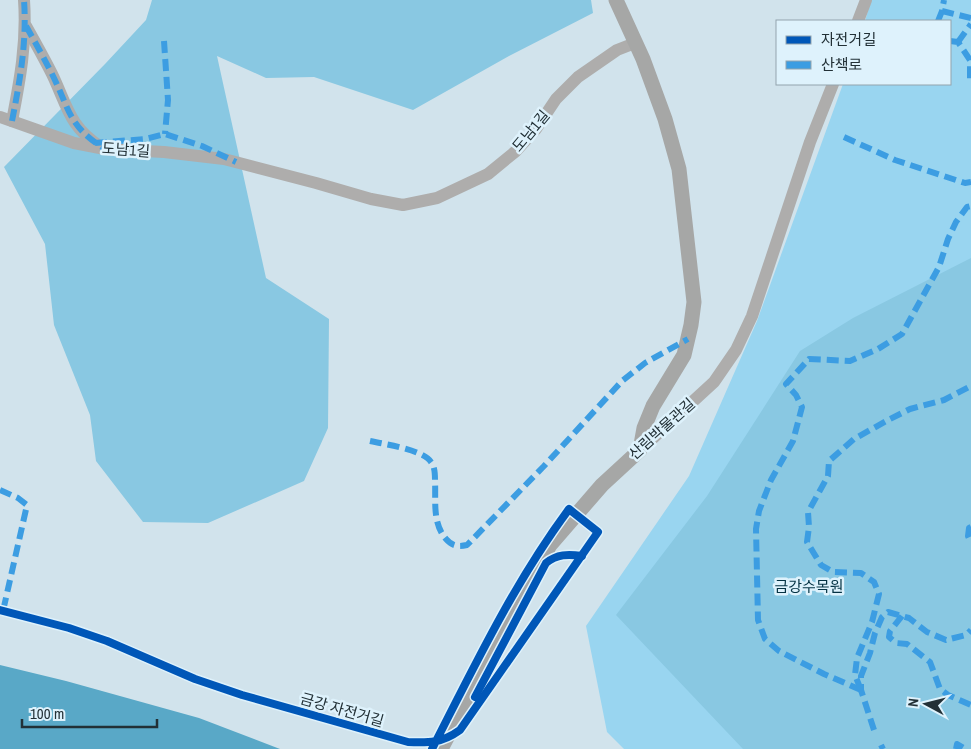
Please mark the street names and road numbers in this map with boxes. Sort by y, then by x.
street label: 도남1길 [507,105,554,156]
street label: 도남1길 [101,137,151,162]
street label: 산림박물관길 [624,393,699,464]
street label: 금강 자전거길 [298,688,386,731]

